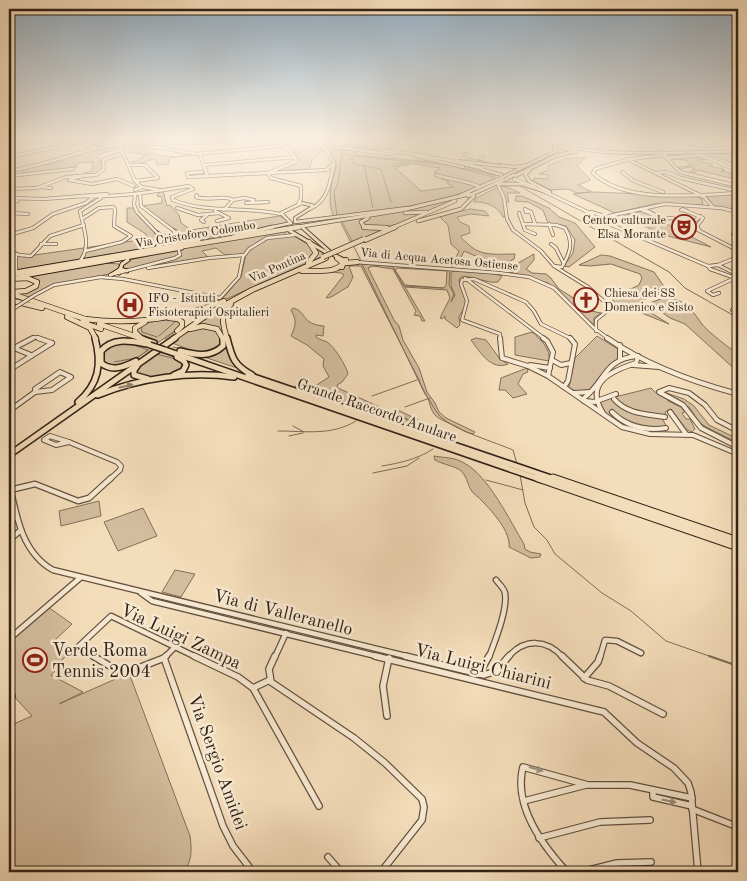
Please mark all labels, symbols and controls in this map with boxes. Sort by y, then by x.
theatre icon: Centro culturale Elsa Morante [671,214,697,240]
place label: Centro culturale Elsa Morante [582,215,666,241]
street label: Via Cristoforo Colombo [134,220,256,250]
street label: Via di Acqua Acetosa Ostiense [359,247,519,273]
street label: Via Pontina [247,250,308,286]
church icon: Chiesa dei SS Domenico e Sisto [573,287,599,313]
place label: Chiesa dei SS Domenico e Sisto [604,288,694,314]
hospital icon: IFO - Istituti Fisioterapici Ospitalieri [117,292,143,318]
place label: IFO - Istituti Fisioterapici Ospitalieri [148,293,269,319]
street label: Grande Raccordo Anulare [295,377,458,446]
one-way arrow [118,382,133,390]
street label: Via di Valleranello [211,587,355,639]
street label: Via Luigi Zampa [117,601,244,673]
street label: Via Luigi Chiarini [412,641,553,693]
place label: Verde Roma Tennis 2004 [52,642,151,681]
sports icon: Verde Roma Tennis 2004 [22,647,48,673]
street label: Via Sergio Amidei [184,692,250,833]
one-way arrow [528,765,543,773]
one-way arrow [661,797,676,805]

